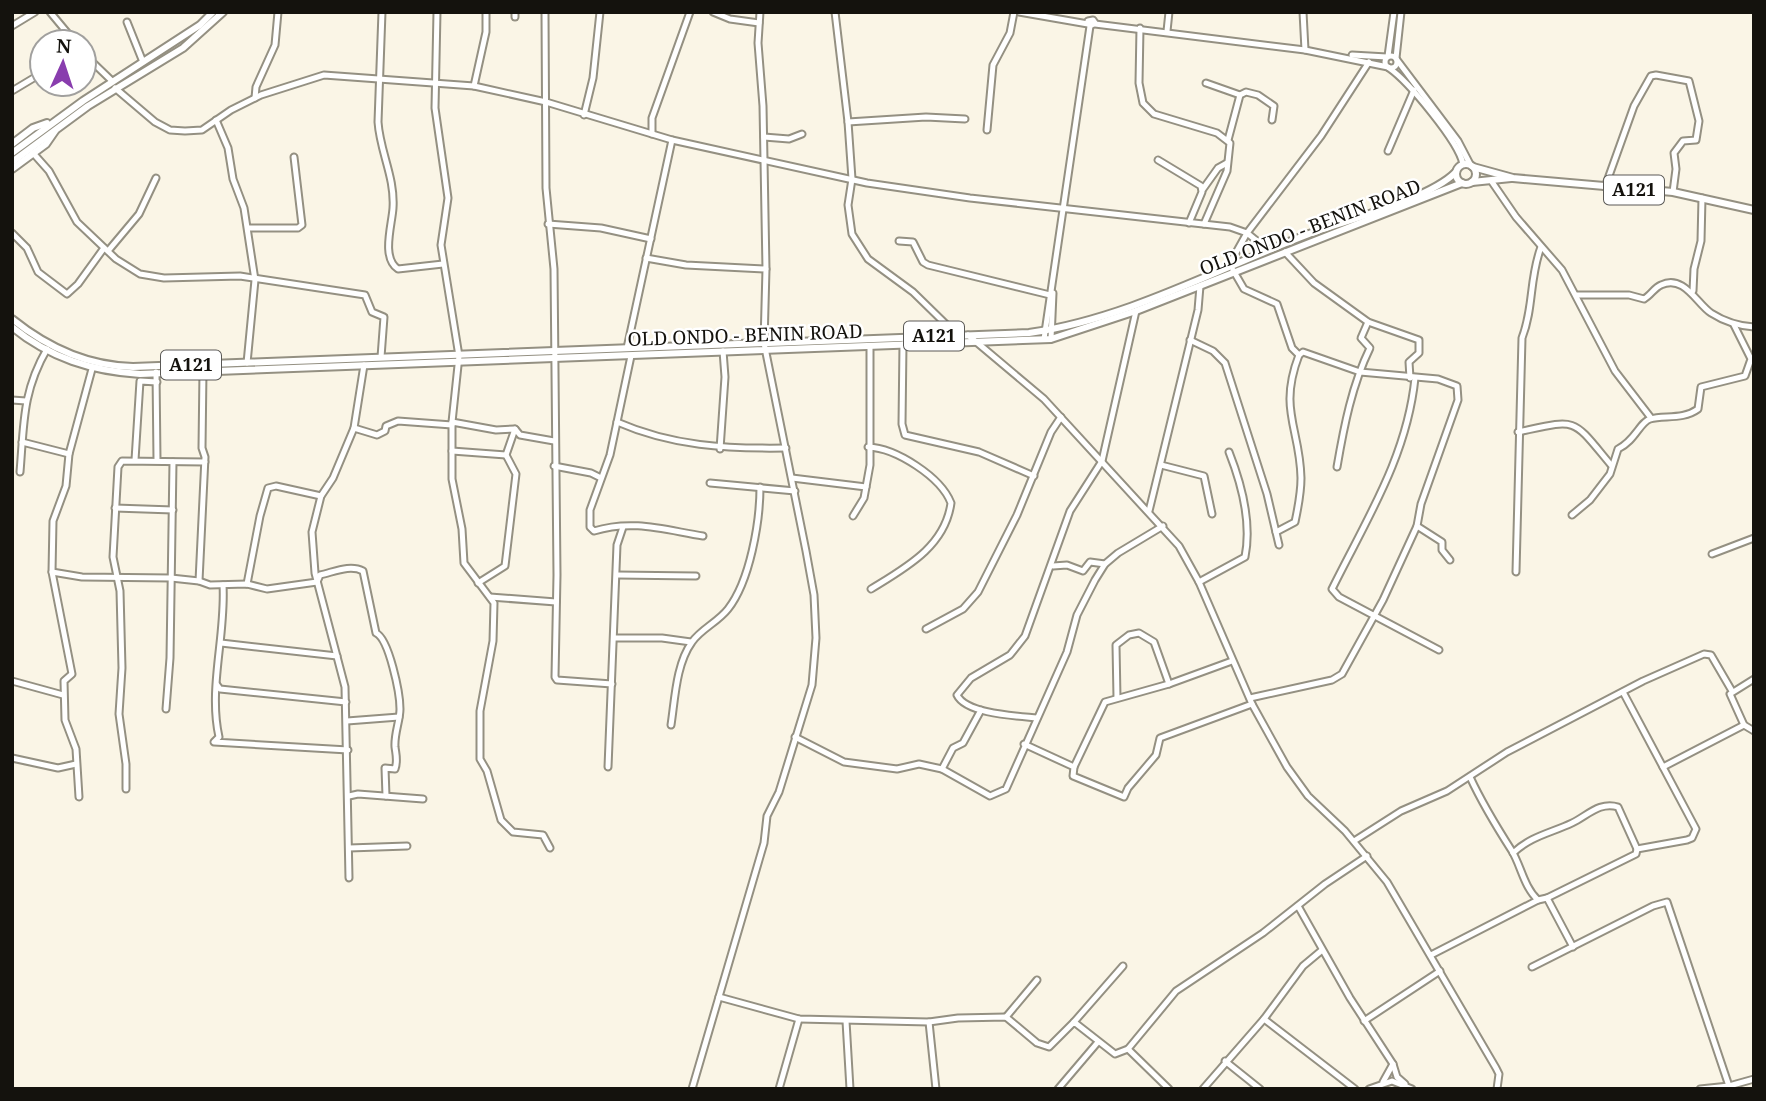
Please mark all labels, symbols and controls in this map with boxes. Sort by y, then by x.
north arrow [28,28,98,98]
text: N [56,33,72,59]
street label: OLD ONDO - BENIN ROAD [1196,173,1424,281]
road number: A121 [1604,176,1664,204]
street label: OLD ONDO - BENIN ROAD [627,318,863,352]
road number: A121 [904,322,964,350]
road number: A121 [161,351,221,380]

